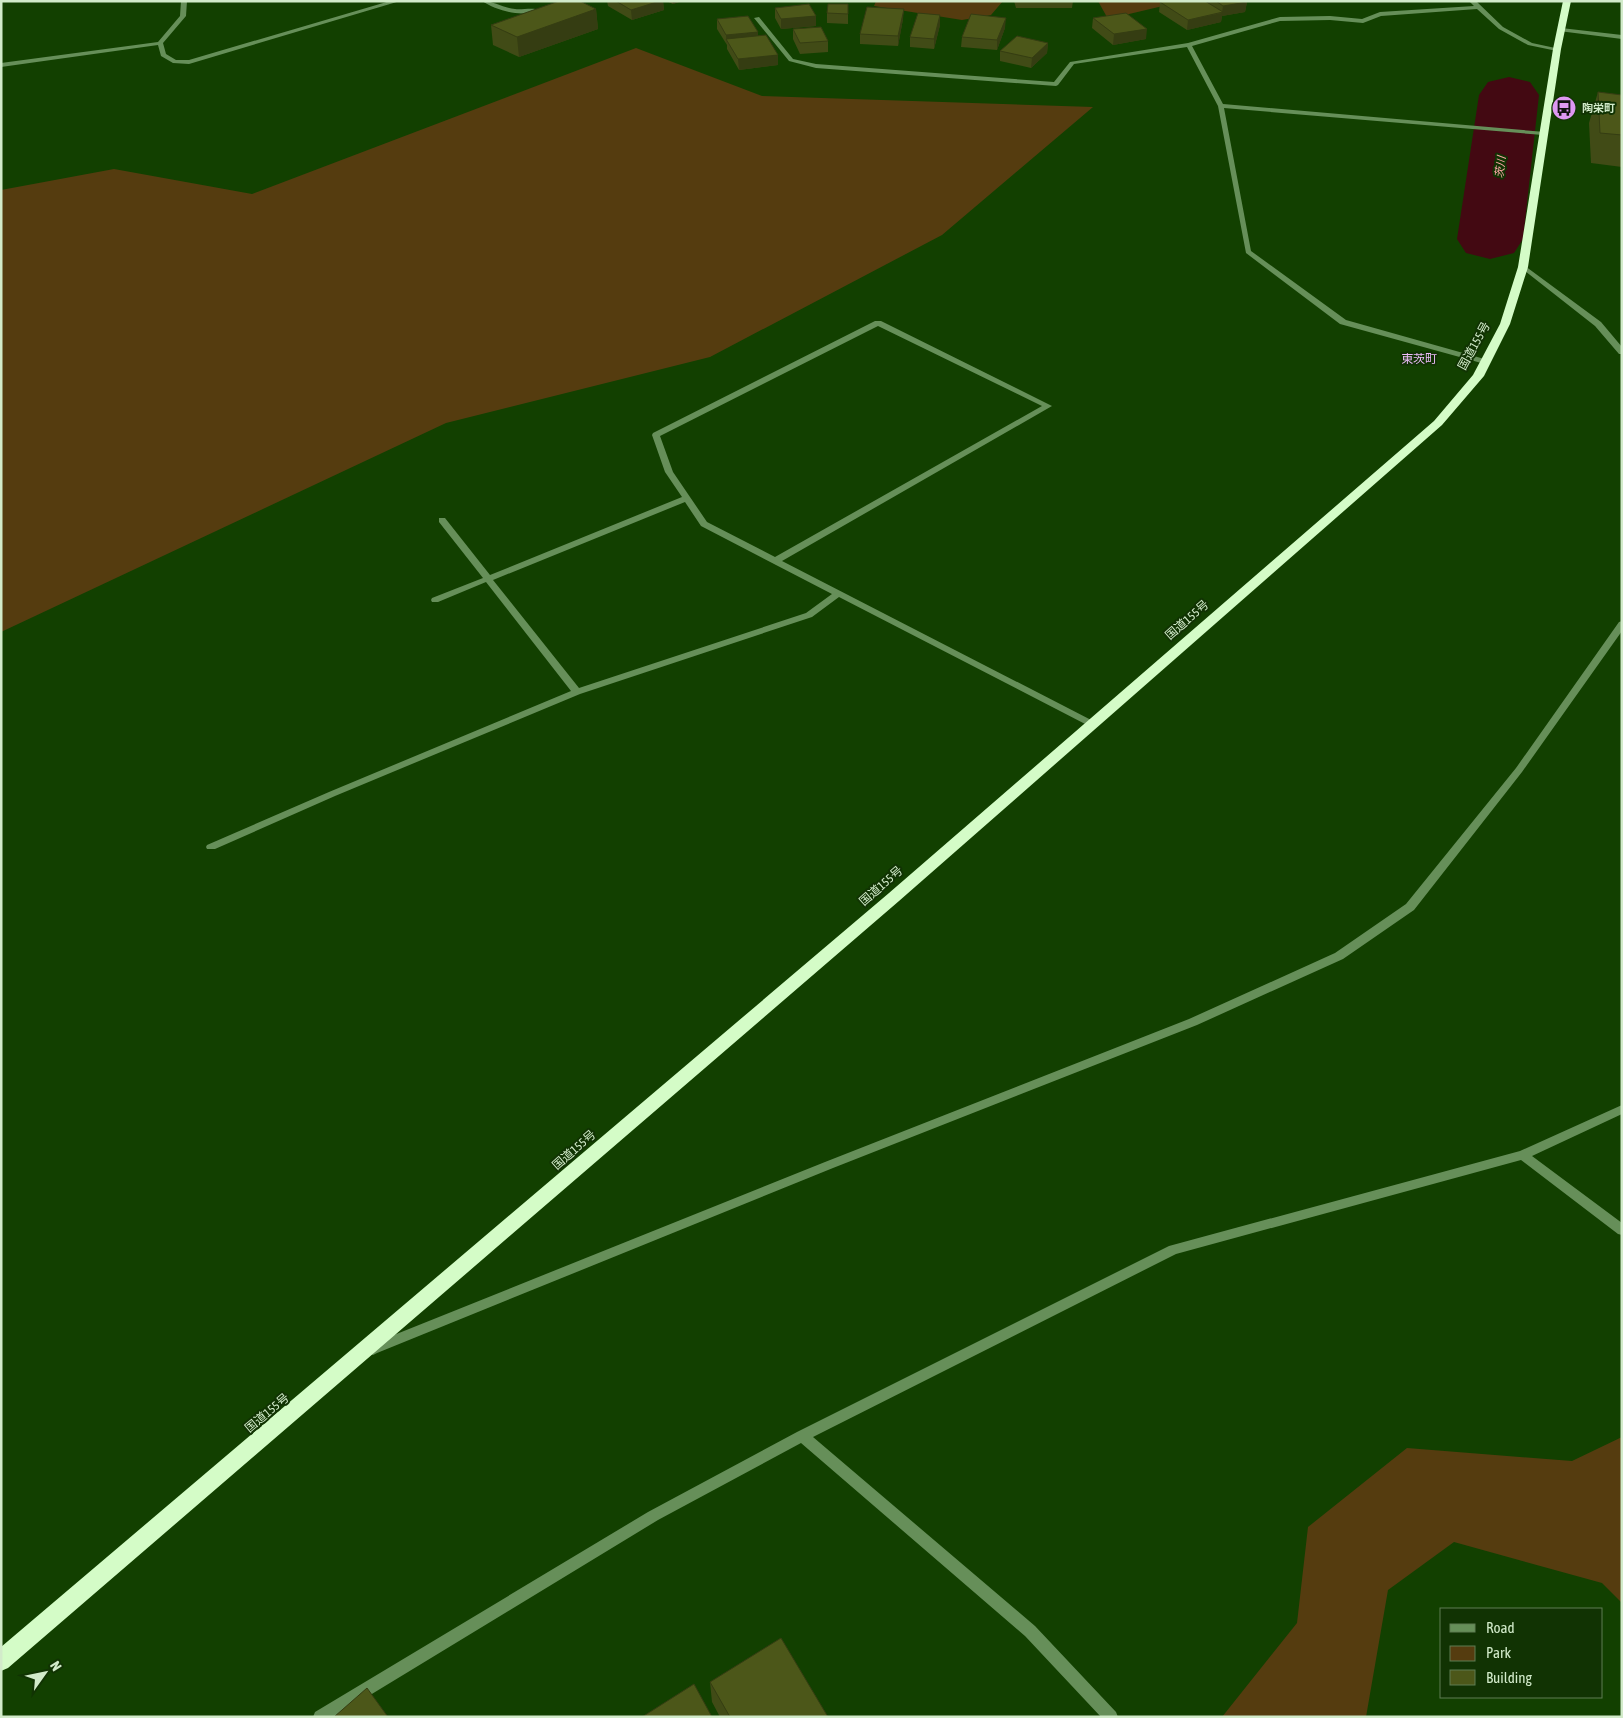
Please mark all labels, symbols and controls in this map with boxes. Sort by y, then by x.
bus stop icon: 陶栄町 [1551,95,1577,121]
place label: 陶栄町 [1582,102,1615,114]
water label: 茨川 [1493,154,1507,179]
street label: 国道155号 [1455,319,1493,373]
district label: 東茨町 [1401,352,1437,366]
street label: 国道155号 [1162,597,1212,643]
street label: 国道155号 [856,863,906,909]
street label: 国道155号 [549,1127,599,1173]
street label: 国道155号 [242,1391,292,1435]
legend [1440,1608,1603,1698]
text: Road [1486,1619,1515,1636]
text: Park [1486,1644,1511,1661]
north arrow [20,1648,70,1698]
text: N [47,1658,65,1674]
text: Building [1486,1669,1532,1686]

